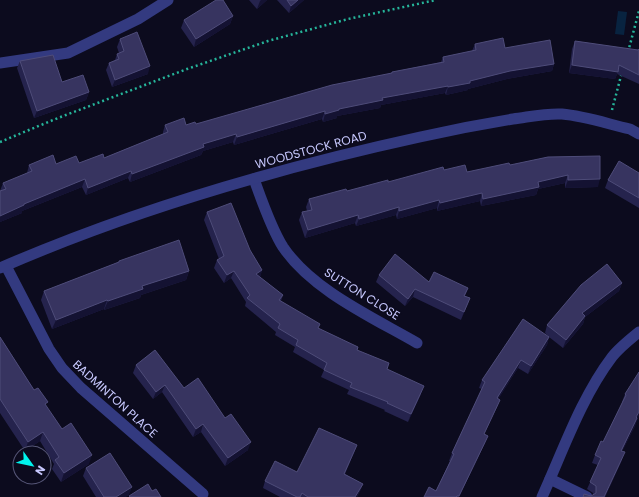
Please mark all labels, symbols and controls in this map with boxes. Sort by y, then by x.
street label: WOODSTOCK ROAD [253,126,369,173]
street label: SUTTON CLOSE [321,264,403,324]
street label: BADMINTON PLACE [69,356,161,441]
north arrow [12,445,52,485]
text: N [31,463,49,478]

